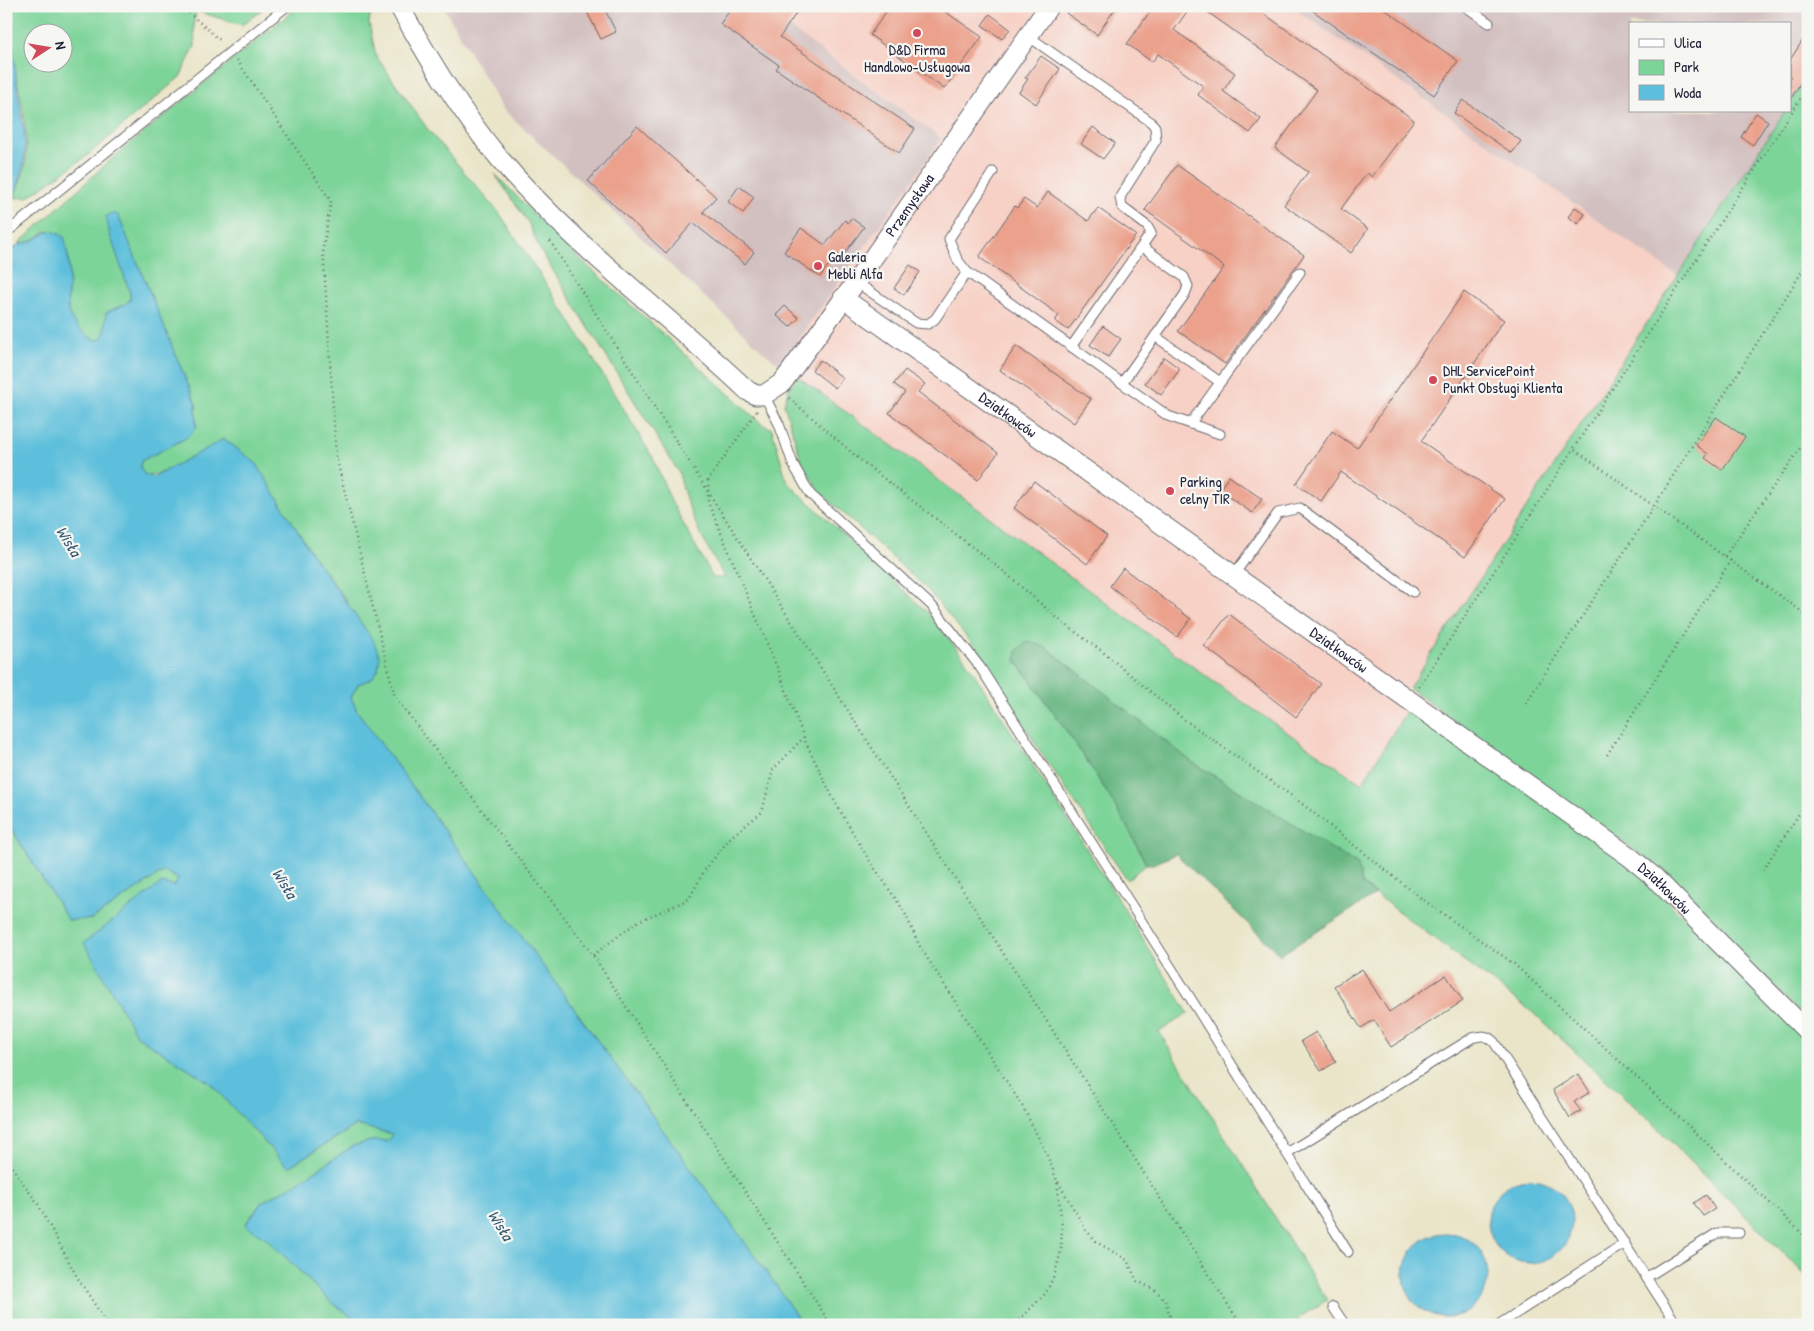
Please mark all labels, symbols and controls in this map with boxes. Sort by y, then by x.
north arrow [22,22,72,72]
legend [1629,22,1792,112]
marker: D&D Firma Handlowo-Usługowa [911,27,923,39]
text: Ulica [1674,32,1701,53]
place label: D&D Firma Handlowo-Usługowa [864,39,970,77]
text: N [51,40,71,51]
text: Park [1674,56,1699,77]
text: Woda [1674,82,1701,103]
street label: Przemysłowa [880,169,939,241]
place label: Galeria Mebli Alfa [828,246,883,284]
marker: Galeria Mebli Alfa [812,260,824,272]
place label: DHL ServicePoint Punkt Obsługi Klienta [1443,360,1562,398]
marker: DHL ServicePoint Punkt Obsługi Klienta [1427,374,1439,386]
street label: Działkowców [975,387,1041,442]
place label: Parking celny TIR [1180,471,1230,509]
marker: Parking celny TIR [1164,485,1176,497]
water label: Wisła [51,522,88,562]
street label: Działkowców [1306,622,1372,678]
street label: Działkowców [1634,857,1696,919]
water label: Wisła [267,864,304,904]
water label: Wisła [483,1206,520,1246]

